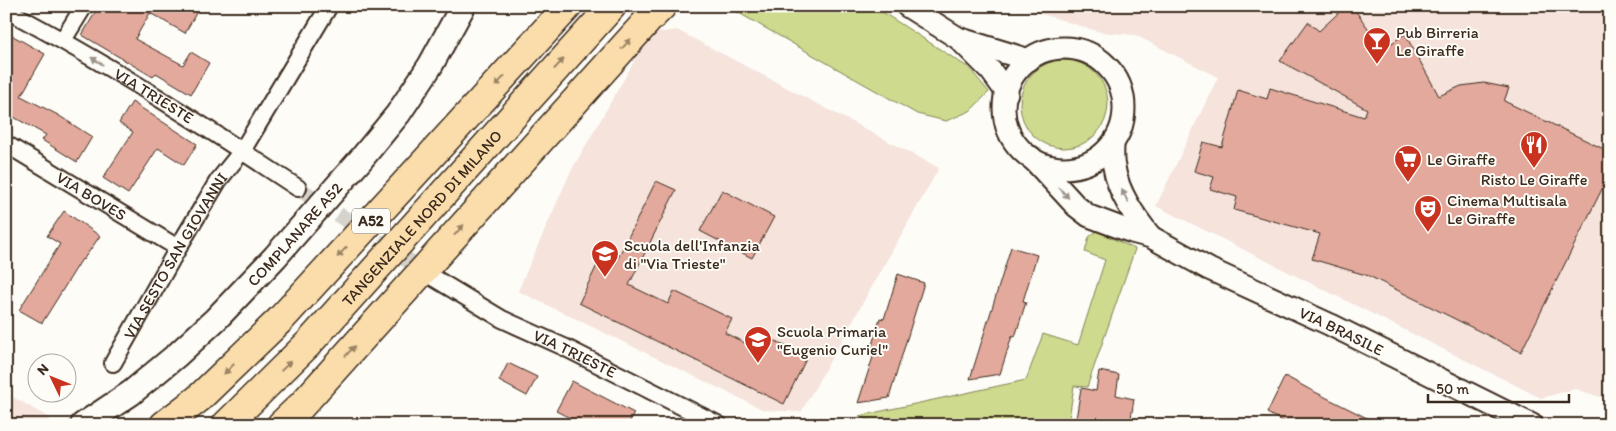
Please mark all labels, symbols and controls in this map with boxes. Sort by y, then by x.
place label: Pub Birreria Le Giraffe [1396,23,1479,60]
bar icon: Pub Birreria Le Giraffe [1362,26,1392,65]
one-way arrow [620,39,632,51]
one-way arrow [90,56,103,65]
one-way arrow [553,59,565,71]
street label: VIA TRIESTE [111,64,197,128]
one-way arrow [494,74,506,86]
street label: TANGENZIALE NORD DI MILANO [338,126,506,310]
restaurant icon: Risto Le Giraffe [1519,130,1549,169]
supermarket icon: Le Giraffe [1393,144,1423,183]
place label: Le Giraffe [1427,150,1495,169]
street label: VIA BOVES [53,168,130,225]
street label: VIA SESTO SAN GIOVANNI [119,169,231,343]
place label: Risto Le Giraffe [1481,170,1588,189]
street label: COMPLANARE A52 [243,178,347,290]
one-way arrow [1058,187,1070,199]
one-way arrow [1121,189,1129,203]
place label: Cinema Multisala Le Giraffe [1447,191,1568,228]
theatre icon: Cinema Multisala Le Giraffe [1413,194,1443,233]
road number: A52 [352,208,390,234]
one-way arrow [453,224,465,236]
place label: Scuola dell'Infanzia di "Via Trieste" [624,236,760,273]
school or university icon: Scuola dell'Infanzia di "Via Trieste" [590,239,620,278]
one-way arrow [336,246,348,258]
street label: VIA BRASILE [1296,303,1387,360]
place label: Scuola Primaria "Eugenio Curiel" [777,322,888,359]
street label: VIA TRIESTE [530,325,619,382]
school or university icon: Scuola Primaria "Eugenio Curiel" [743,325,773,364]
one-way arrow [344,345,356,357]
north arrow [28,354,78,404]
text: N [33,360,52,379]
one-way arrow [279,360,291,372]
one-way arrow [224,363,236,375]
scale bar [1428,371,1570,403]
text: 50 m [1436,380,1469,398]

